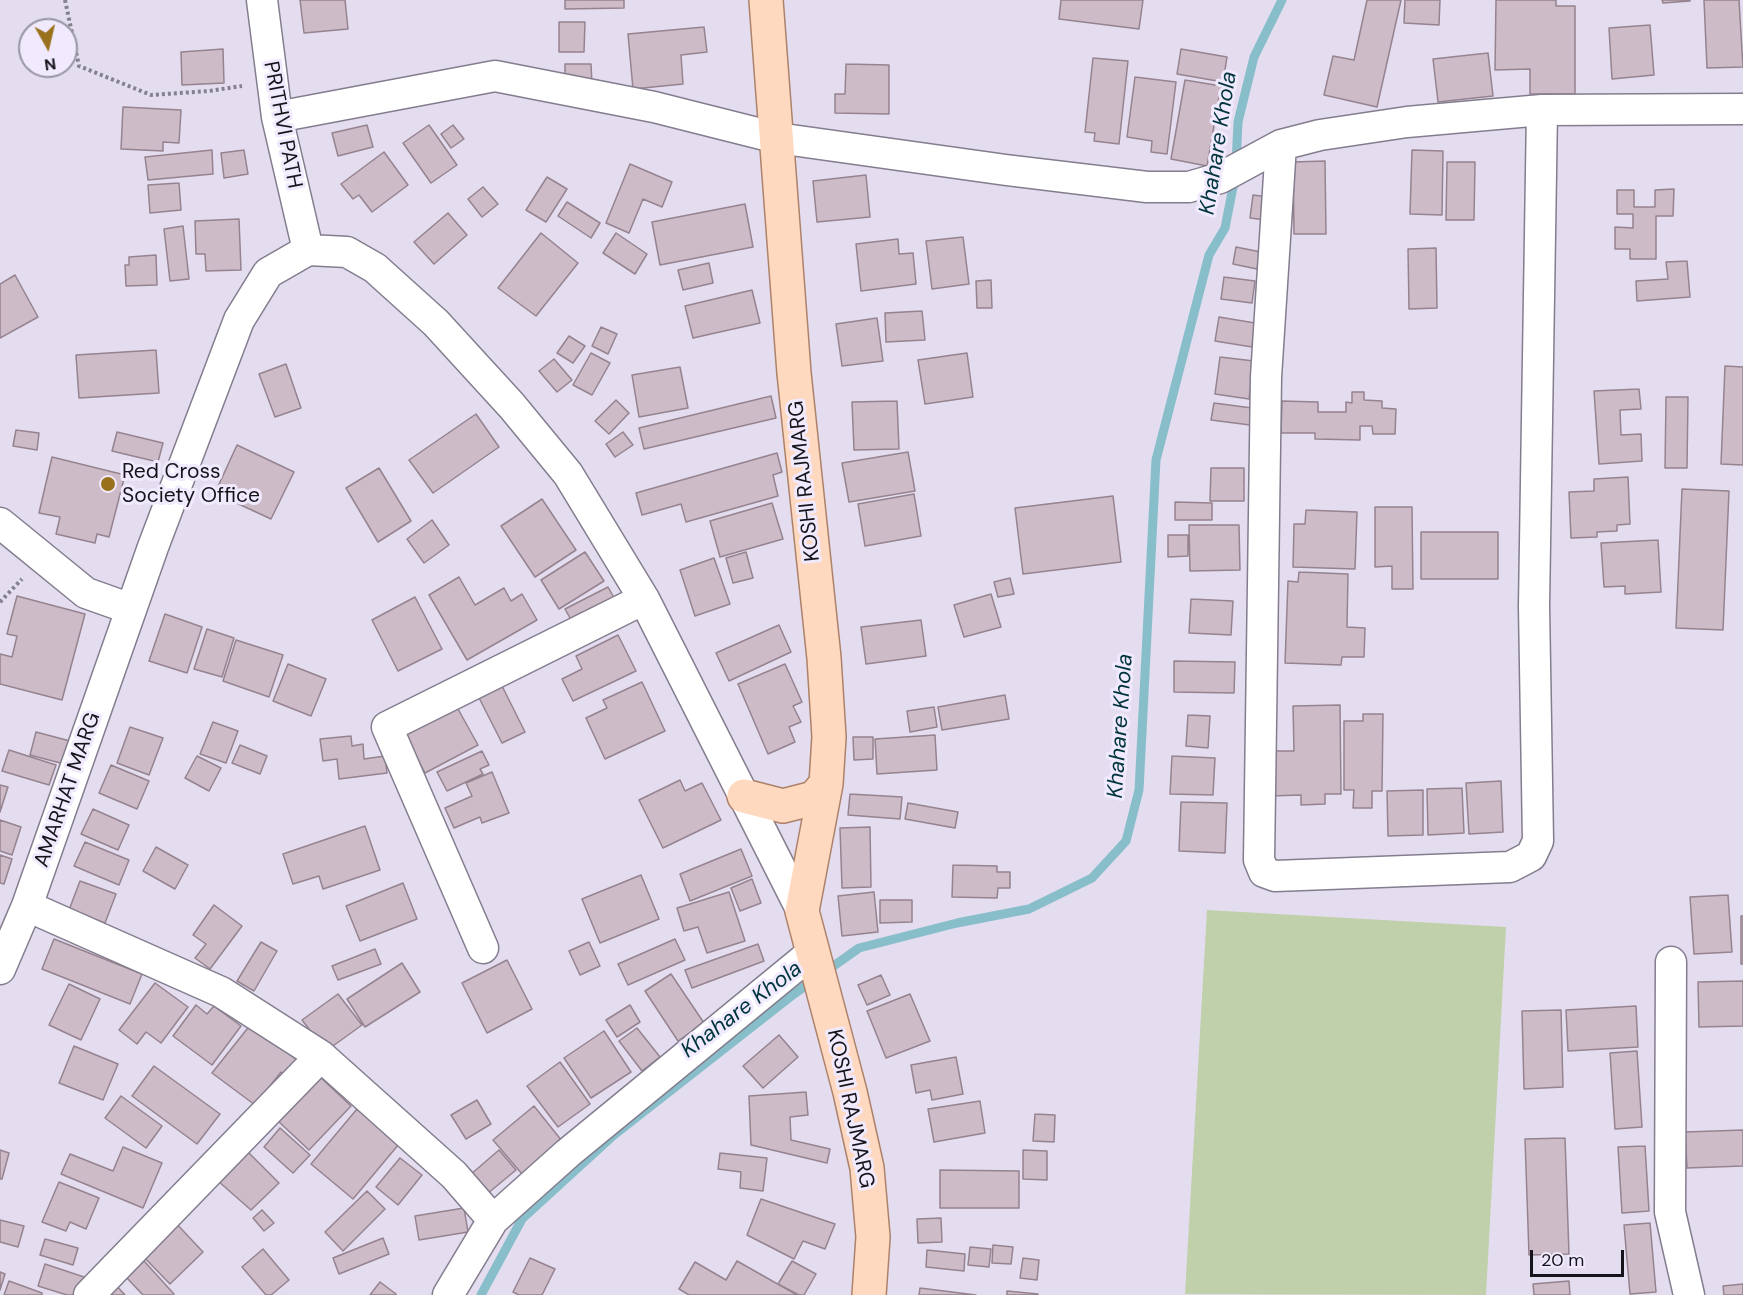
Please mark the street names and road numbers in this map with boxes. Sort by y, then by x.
street label: PRITHVI PATH [257,59,307,191]
street label: KOSHI RAJMARG [784,399,826,563]
street label: AMARHAT MARG [30,709,106,871]
street label: KOSHI RAJMARG [821,1027,879,1191]

